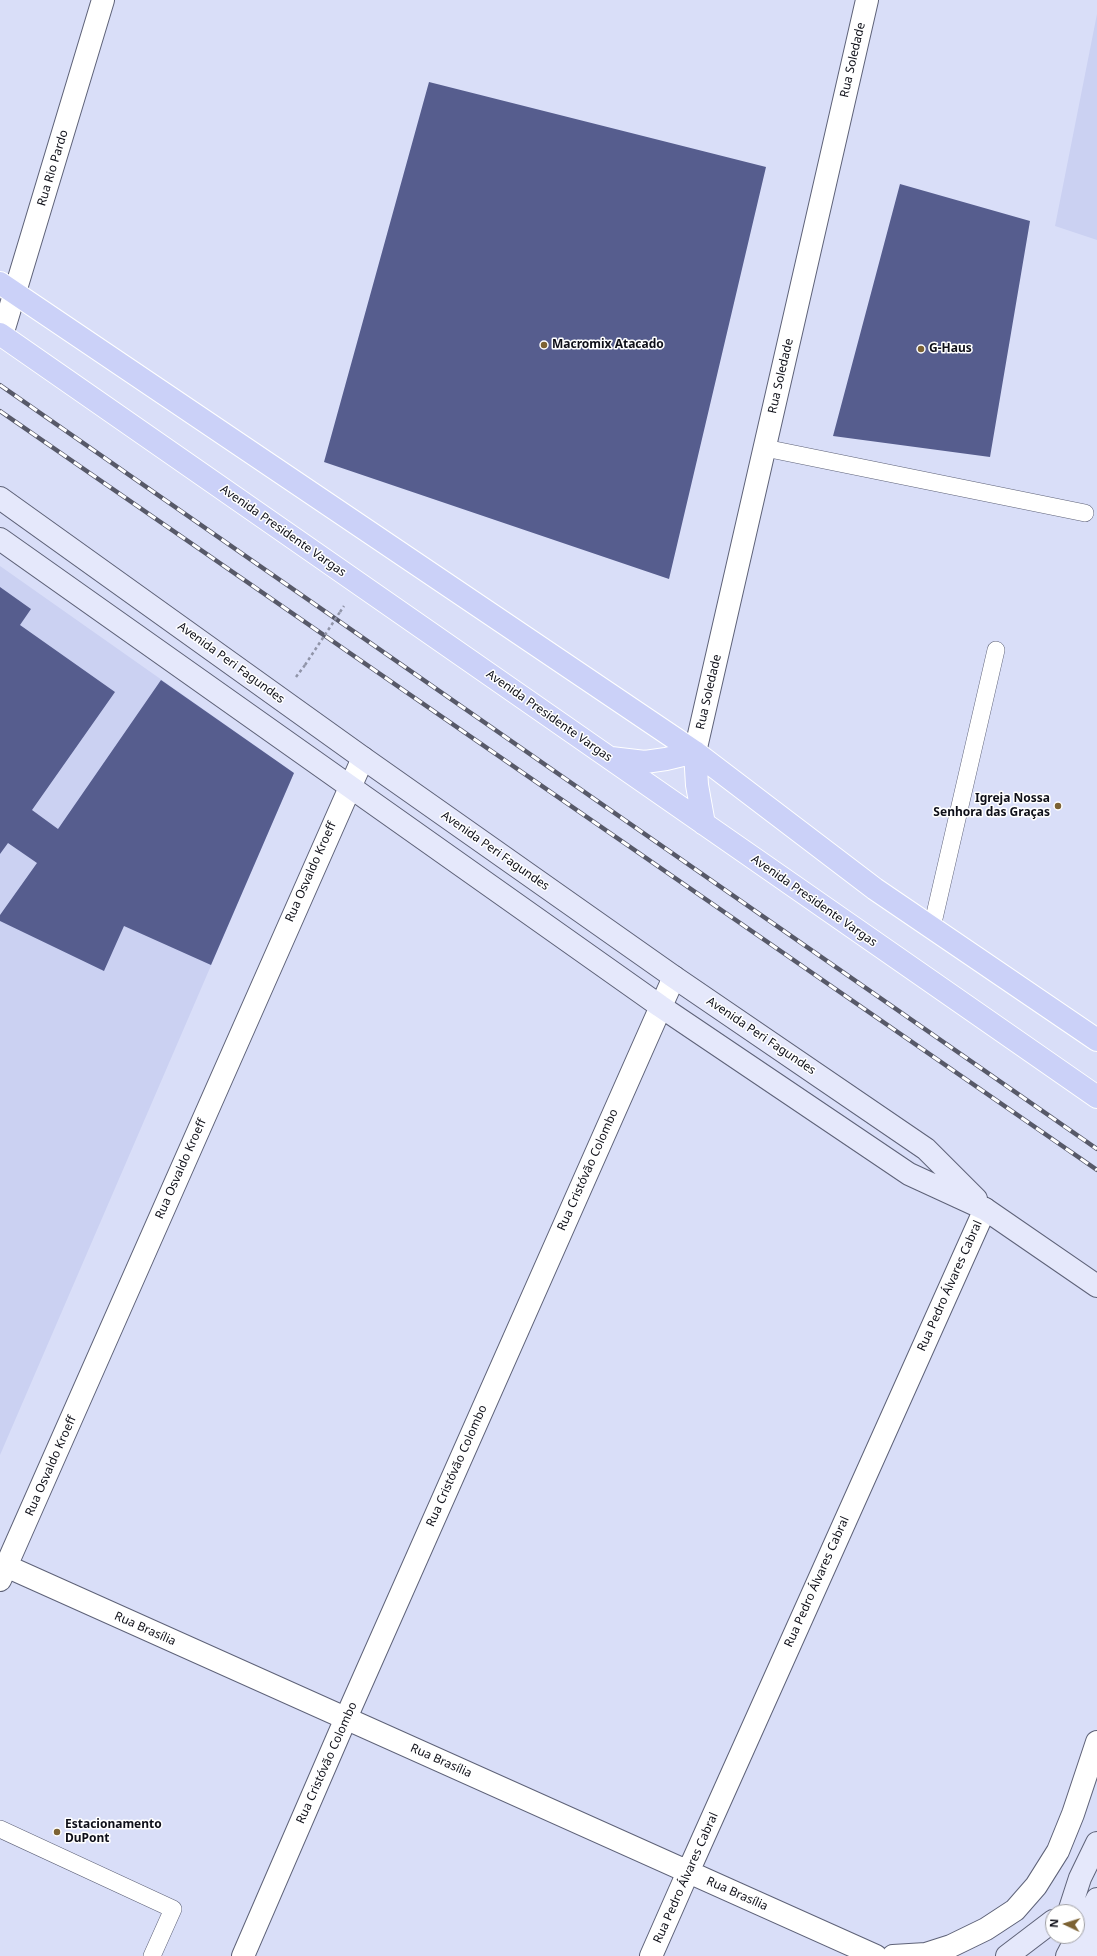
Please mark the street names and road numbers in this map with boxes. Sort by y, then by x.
street label: Rua Soledade [837,21,869,99]
street label: Rua Rio Pardo [35,128,71,208]
street label: Rua Soledade [765,337,797,415]
street label: Avenida Presidente Vargas [217,482,349,580]
street label: Avenida Peri Fagundes [175,619,287,707]
street label: Rua Soledade [693,653,725,731]
street label: Avenida Presidente Vargas [483,667,615,765]
street label: Avenida Peri Fagundes [438,808,552,894]
street label: Rua Osvaldo Kroeff [282,820,340,924]
street label: Avenida Presidente Vargas [748,852,880,950]
street label: Avenida Peri Fagundes [704,994,818,1078]
street label: Rua Cristóvão Colombo [555,1107,621,1233]
street label: Rua Osvaldo Kroeff [152,1117,210,1221]
street label: Rua Pedro Álvares Cabral [915,1218,985,1354]
street label: Rua Cristóvão Colombo [424,1403,490,1529]
street label: Rua Osvaldo Kroeff [22,1414,80,1518]
street label: Rua Pedro Álvares Cabral [782,1514,852,1650]
street label: Rua Brasília [112,1609,178,1649]
street label: Rua Cristóvão Colombo [294,1700,360,1826]
street label: Rua Brasília [408,1741,474,1781]
street label: Rua Pedro Álvares Cabral [651,1810,721,1946]
street label: Rua Brasília [704,1874,770,1914]

